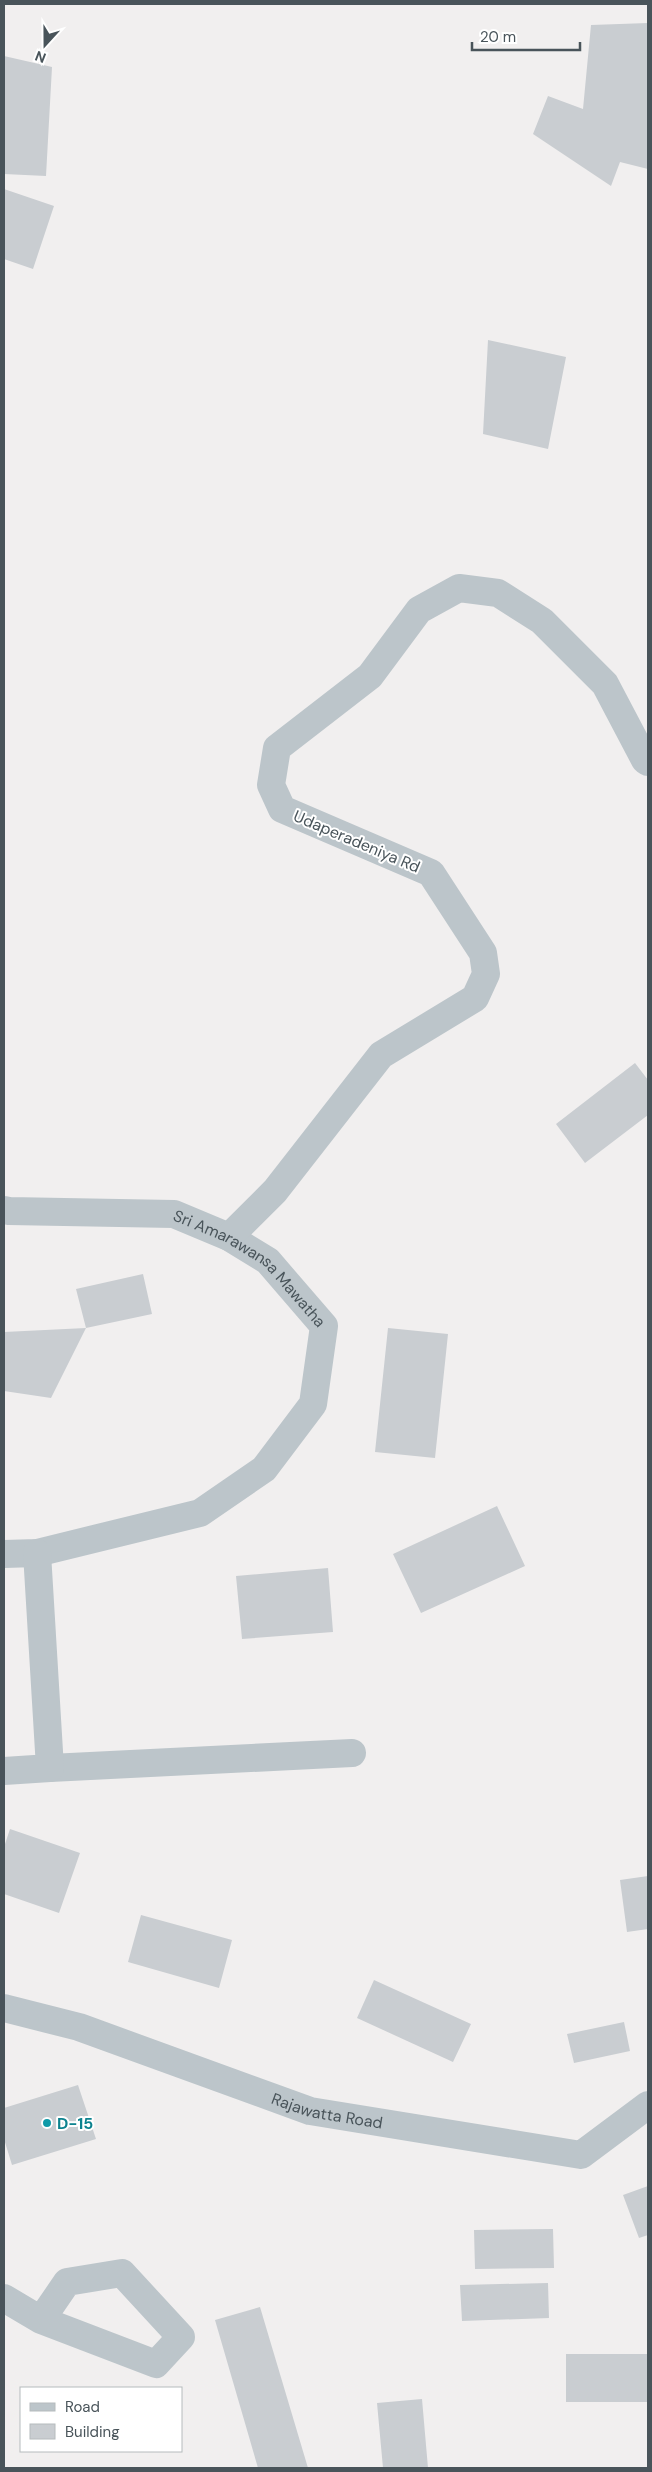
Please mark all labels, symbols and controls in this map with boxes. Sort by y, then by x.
north arrow [20,20,70,70]
scale bar [472,20,580,52]
text: 20 m [480,27,516,47]
text: N [32,47,48,67]
street label: Udaperadeniya Rd [290,805,423,878]
street label: Sri Amarawansa Mawatha [170,1205,330,1332]
street label: Rajawatta Road [269,2088,384,2134]
place label: D-15 [57,2113,93,2134]
marker: D-15 [41,2117,53,2129]
legend [20,2387,182,2452]
text: Road [65,2397,100,2417]
text: Building [65,2422,120,2442]

